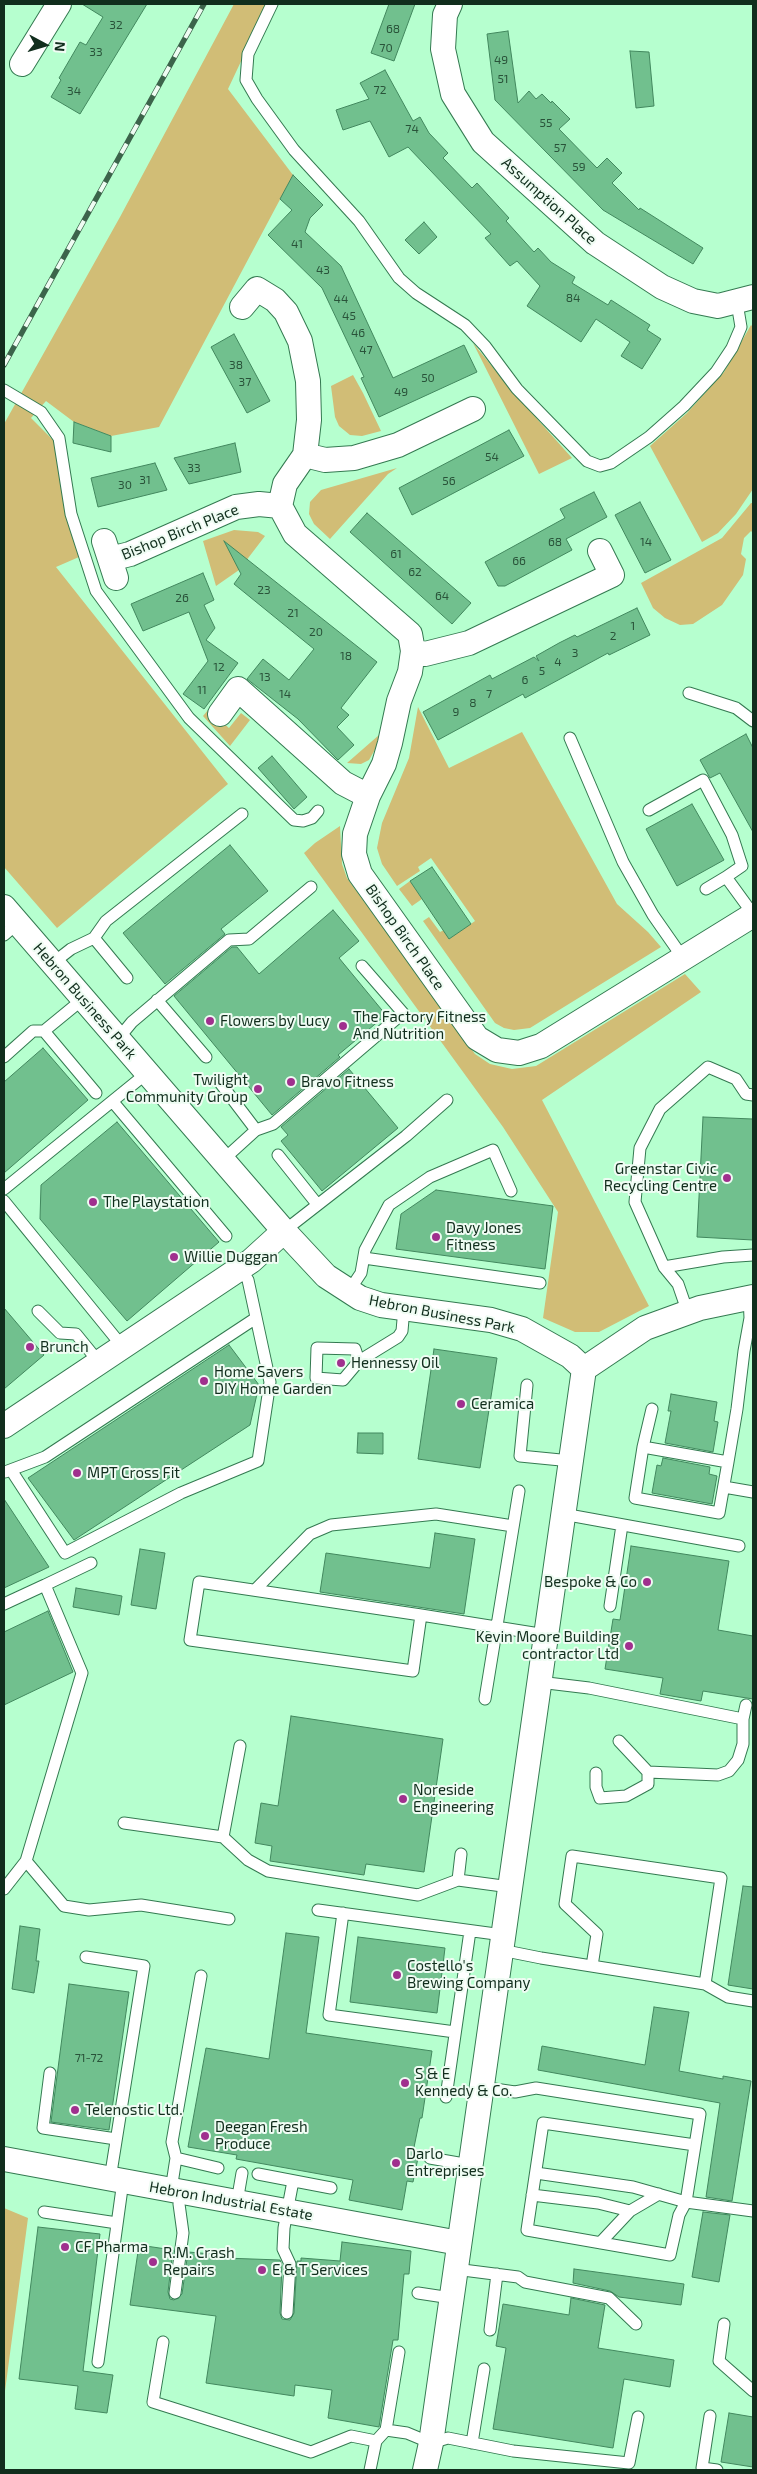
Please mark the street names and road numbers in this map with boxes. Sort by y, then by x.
street label: Assumption Place [498,154,600,248]
street label: Bishop Birch Place [119,500,241,564]
street label: Bishop Birch Place [362,881,448,993]
street label: Hebron Business Park [30,939,140,1063]
street label: Hebron Business Park [368,1291,516,1337]
street label: Hebron Industrial Estate [148,2178,314,2224]

